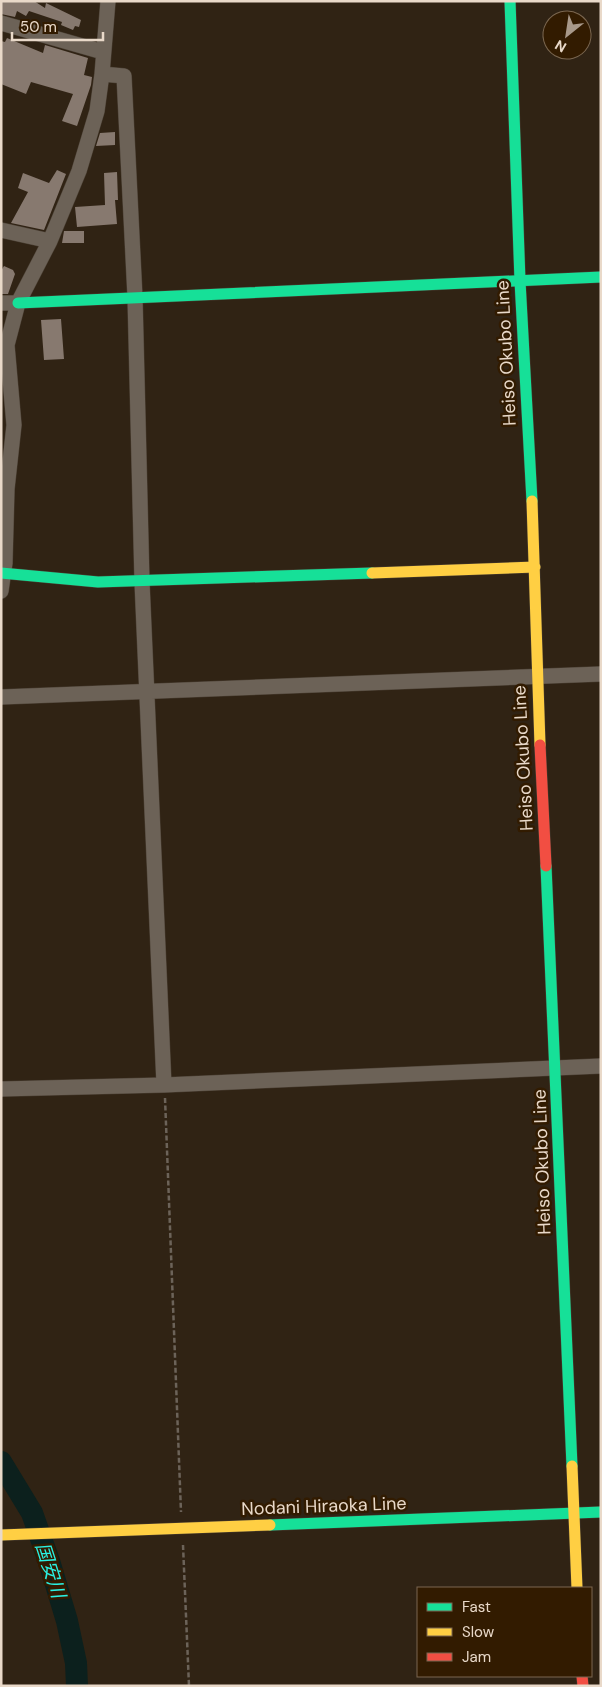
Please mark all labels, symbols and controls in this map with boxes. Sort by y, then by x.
scale bar [12,10,104,42]
north arrow [542,10,592,60]
text: 50 m [20,17,57,37]
text: N [552,36,569,57]
street label: Heiso Okubo Line [490,280,522,426]
street label: Heiso Okubo Line [507,685,539,831]
street label: Heiso Okubo Line [527,1089,557,1235]
street label: Nodani Hiraoka Line [241,1491,407,1521]
water label: 国安川 [30,1539,72,1603]
legend [417,1587,592,1677]
text: Fast [462,1597,491,1617]
text: Slow [462,1622,495,1642]
text: Jam [462,1647,491,1667]

